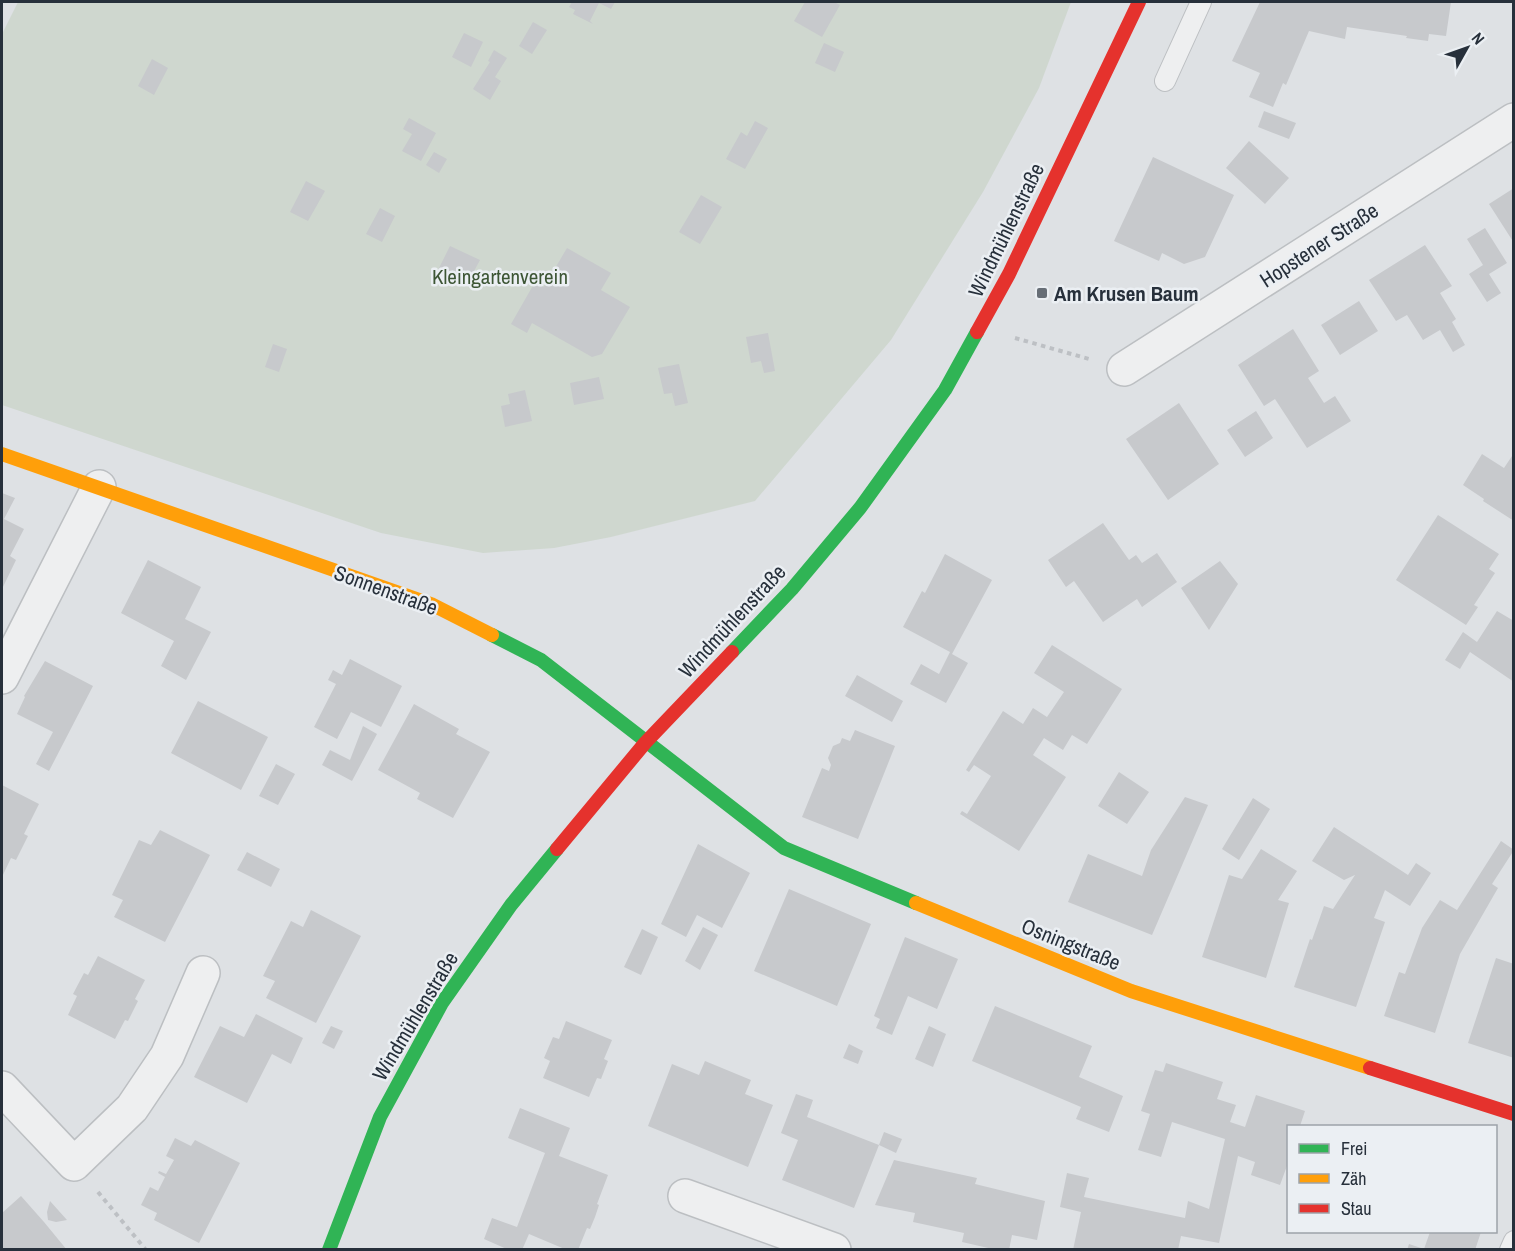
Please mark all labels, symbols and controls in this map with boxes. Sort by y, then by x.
north arrow [1437,18,1497,78]
text: N [1467,28,1490,49]
street label: Windmühlenstraße [961,158,1051,302]
street label: Hopstener Straße [1254,196,1384,294]
park label: Kleingartenverein [432,262,568,291]
place label: Am Krusen Baum [1054,279,1198,308]
marker: Am Krusen Baum [1035,286,1049,300]
street label: Sonnenstraße [330,558,442,622]
street label: Windmühlenstraße [672,558,792,684]
street label: Osningstraße [1017,911,1125,977]
street label: Windmühlenstraße [365,946,465,1086]
legend [1287,1125,1497,1233]
text: Frei [1341,1136,1367,1161]
text: Zäh [1341,1166,1366,1191]
text: Stau [1341,1196,1371,1221]

